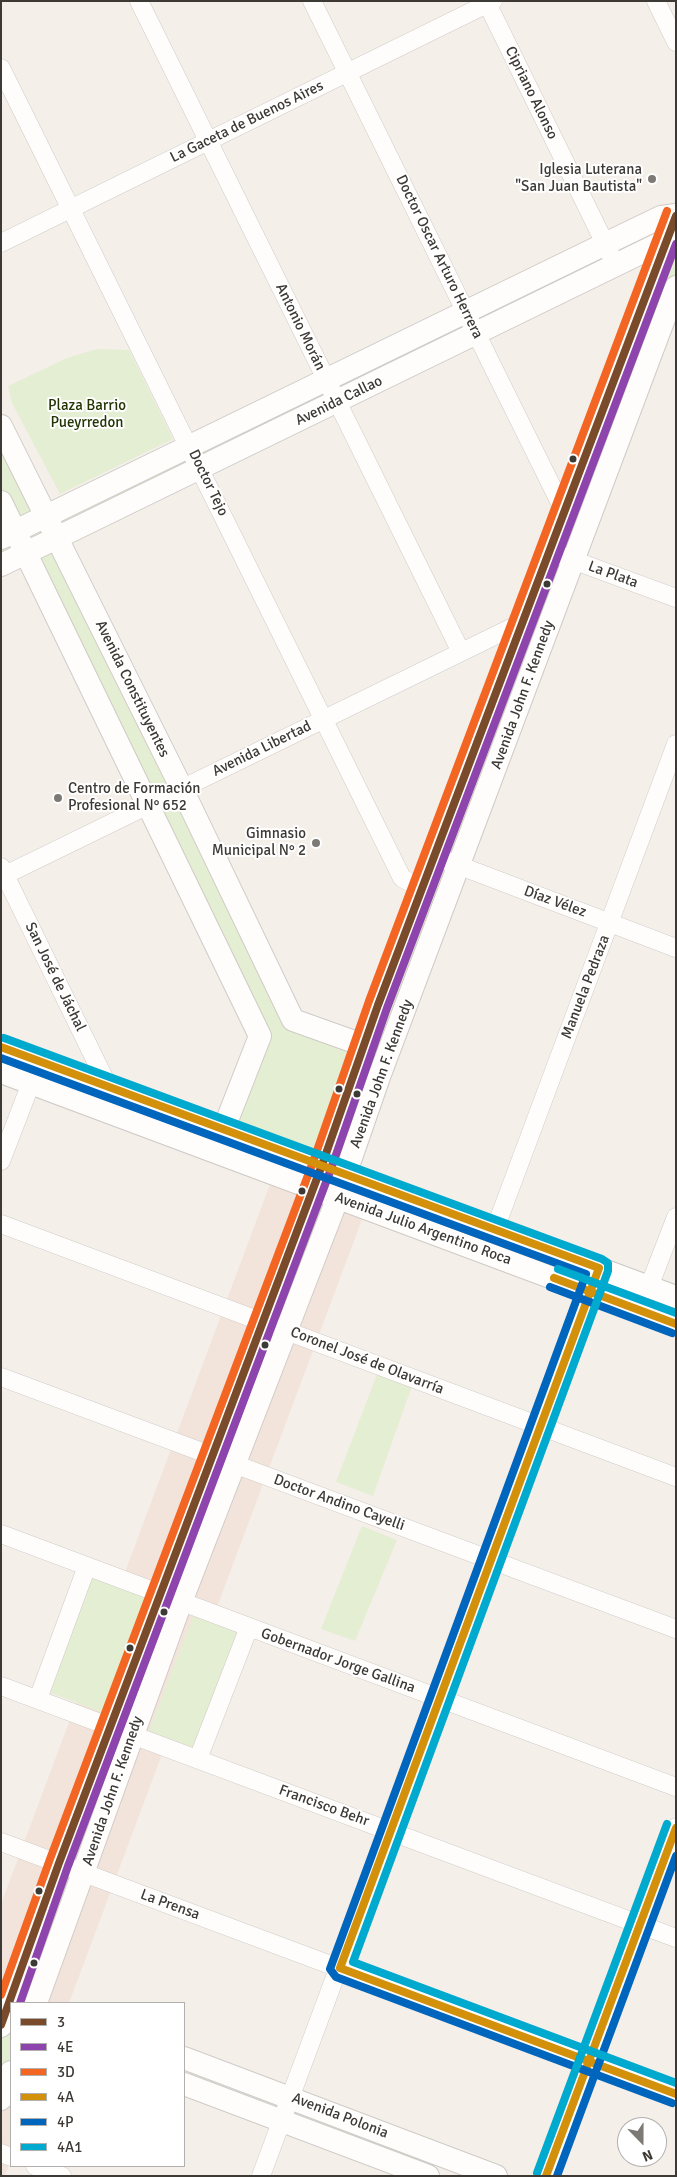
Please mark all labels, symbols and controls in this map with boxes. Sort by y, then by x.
street label: Cipriano Alonso [501,43,561,143]
street label: La Gaceta de Buenos Aires [167,77,327,167]
place label: Iglesia Luterana "San Juan Bautista" [515,161,642,196]
street label: Doctor Oscar Arturo Herrera [391,172,487,342]
marker: Iglesia Luterana "San Juan Bautista" [646,173,658,185]
street label: Antonio Morán [271,280,329,374]
street label: Avenida Callao [292,372,386,430]
park label: Plaza Barrio Pueyrredon [48,397,126,432]
street label: Doctor Tejo [184,447,232,519]
unlabelled marker [568,454,578,464]
street label: La Plata [586,558,640,592]
unlabelled marker [542,579,552,589]
street label: Avenida Constituyentes [91,618,173,760]
street label: Avenida John F. Kennedy [488,618,558,772]
street label: Avenida Libertad [210,717,314,781]
place label: Centro de Formación Profesional N° 652 [68,780,200,815]
marker: Centro de Formación Profesional N° 652 [52,792,64,804]
place label: Gimnasio Municipal N° 2 [212,825,306,860]
marker: Gimnasio Municipal N° 2 [310,837,322,849]
street label: Díaz Vélez [521,882,589,922]
street label: San José de Jáchal [21,919,89,1035]
street label: Manuela Pedraza [558,933,614,1041]
street label: Avenida John F. Kennedy [347,997,417,1151]
unlabelled marker [334,1084,344,1094]
unlabelled marker [352,1089,362,1099]
unlabelled marker [297,1186,307,1196]
street label: Avenida Julio Argentino Roca [332,1189,514,1269]
street label: Coronel José de Olavarría [288,1323,446,1399]
unlabelled marker [260,1340,270,1350]
street label: Doctor Andino Cayelli [271,1471,407,1535]
unlabelled marker [159,1607,169,1617]
street label: Gobernador Jorge Gallina [258,1625,418,1697]
unlabelled marker [125,1643,135,1653]
street label: Avenida John F. Kennedy [79,1714,147,1868]
street label: Francisco Behr [276,1781,372,1831]
unlabelled marker [34,1886,44,1896]
street label: La Prensa [138,1886,202,1924]
unlabelled marker [29,1958,39,1968]
legend [10,2002,185,2167]
text: 3 [57,2013,65,2031]
text: 4E [57,2038,74,2056]
text: 3D [57,2063,75,2081]
text: 4A [57,2088,74,2106]
street label: Avenida Polonia [289,2089,391,2143]
text: 4P [57,2113,74,2131]
north arrow [617,2117,667,2167]
text: 4A1 [57,2138,82,2156]
text: N [640,2146,655,2165]

